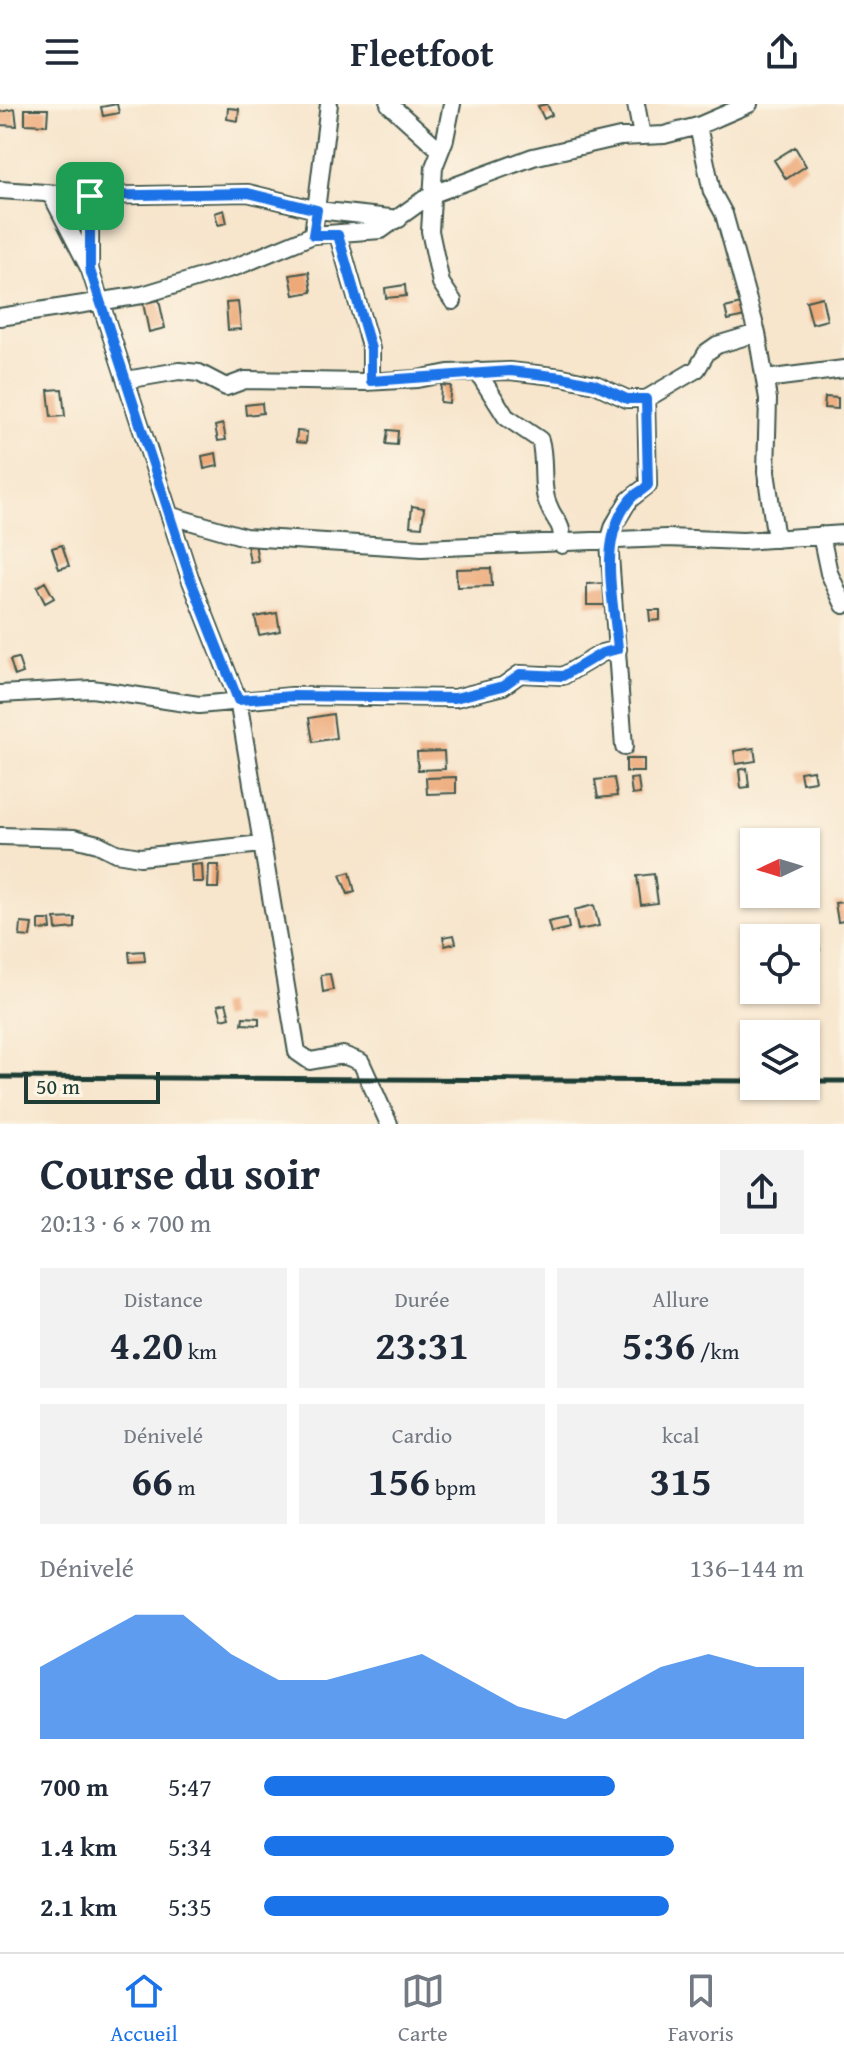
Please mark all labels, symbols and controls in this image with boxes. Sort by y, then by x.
text: Fleetfoot [350,26,494,79]
icon: menu [40,30,84,74]
icon: share [760,30,804,74]
pin [56,162,124,230]
icon: arrive [68,174,112,218]
north arrow [740,828,820,908]
map controls [740,828,820,1100]
button: locate [740,924,820,1004]
button: layers [740,1020,820,1100]
scale bar [24,1068,160,1104]
text: 50 m [36,1070,80,1102]
text: Course du soir [40,1141,320,1205]
button: share [720,1150,804,1234]
text: 20:13 · 6 × 700 m [40,1203,211,1242]
text: Distance [124,1283,203,1315]
text: Durée [395,1283,449,1315]
text: Allure [652,1283,709,1315]
text: 4.20 [110,1315,183,1374]
text: 23:31 [375,1315,469,1374]
text: 5:36 [622,1315,695,1374]
text: km [183,1335,217,1367]
text: /km [695,1335,740,1367]
text: Dénivelé [124,1419,203,1451]
text: Cardio [392,1419,452,1451]
text: kcal [662,1419,699,1451]
text: 66 [131,1451,173,1510]
text: 156 [368,1451,430,1510]
text: 315 [650,1451,712,1510]
text: m [173,1471,195,1503]
text: bpm [430,1471,476,1503]
text: Dénivelé [40,1548,134,1587]
text: 136–144 m [690,1548,804,1587]
text: 700 m [40,1767,108,1806]
text: 5:47 [168,1767,212,1806]
text: 1.4 km [40,1827,117,1866]
text: 5:34 [168,1827,212,1866]
text: 2.1 km [40,1887,117,1926]
text: 5:35 [168,1887,212,1926]
tab: Accueil [110,1969,178,2049]
tab: Carte [398,1969,448,2049]
tab: Favoris [668,1969,734,2049]

